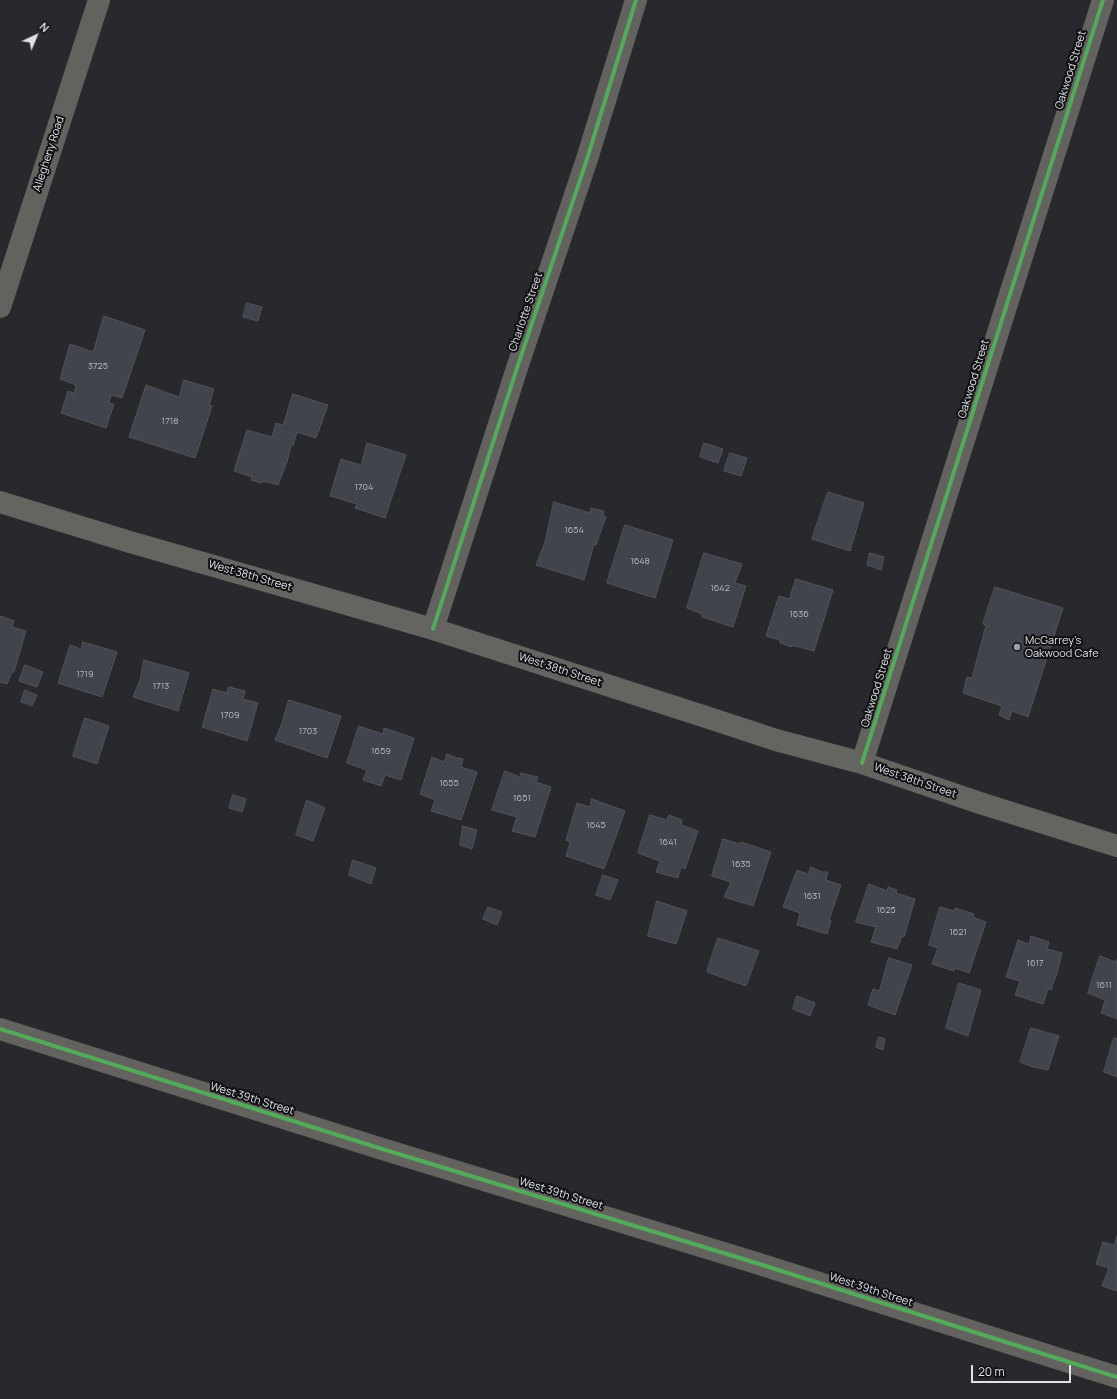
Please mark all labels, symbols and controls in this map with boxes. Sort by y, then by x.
north arrow [16,16,56,56]
text: N [37,19,53,35]
street label: Oakwood Street [1053,29,1089,111]
street label: Allegheny Road [31,115,67,193]
street label: Charlotte Street [506,271,546,353]
street label: Oakwood Street [956,338,992,420]
house number: 3725 [88,361,108,371]
house number: 1718 [162,416,178,426]
house number: 1704 [355,482,373,492]
house number: 1654 [564,525,584,535]
house number: 1648 [630,556,650,566]
street label: West 38th Street [207,558,293,594]
house number: 1642 [710,583,730,593]
house number: 1636 [789,609,809,619]
place label: McGarrey's Oakwood Cafe [1025,634,1099,660]
marker: McGarrey's Oakwood Cafe [1012,642,1022,652]
street label: Oakwood Street [859,647,895,729]
street label: West 38th Street [517,650,603,690]
house number: 1719 [76,669,94,679]
house number: 1713 [153,681,169,691]
house number: 1709 [220,710,240,720]
house number: 1703 [299,726,317,736]
house number: 1659 [371,746,391,756]
street label: West 38th Street [872,761,958,801]
house number: 1655 [439,778,459,788]
house number: 1651 [513,793,531,803]
house number: 1645 [586,820,606,830]
house number: 1641 [659,837,677,847]
house number: 1635 [731,859,751,869]
house number: 1631 [803,891,821,901]
house number: 1625 [876,905,896,915]
house number: 1621 [949,927,967,937]
house number: 1617 [1027,958,1043,968]
house number: 1611 [1096,980,1112,990]
street label: West 39th Street [209,1080,295,1118]
street label: West 39th Street [518,1175,604,1213]
street label: West 39th Street [828,1270,914,1310]
scale bar [973,1357,1073,1383]
text: 20 m [978,1363,1005,1380]

